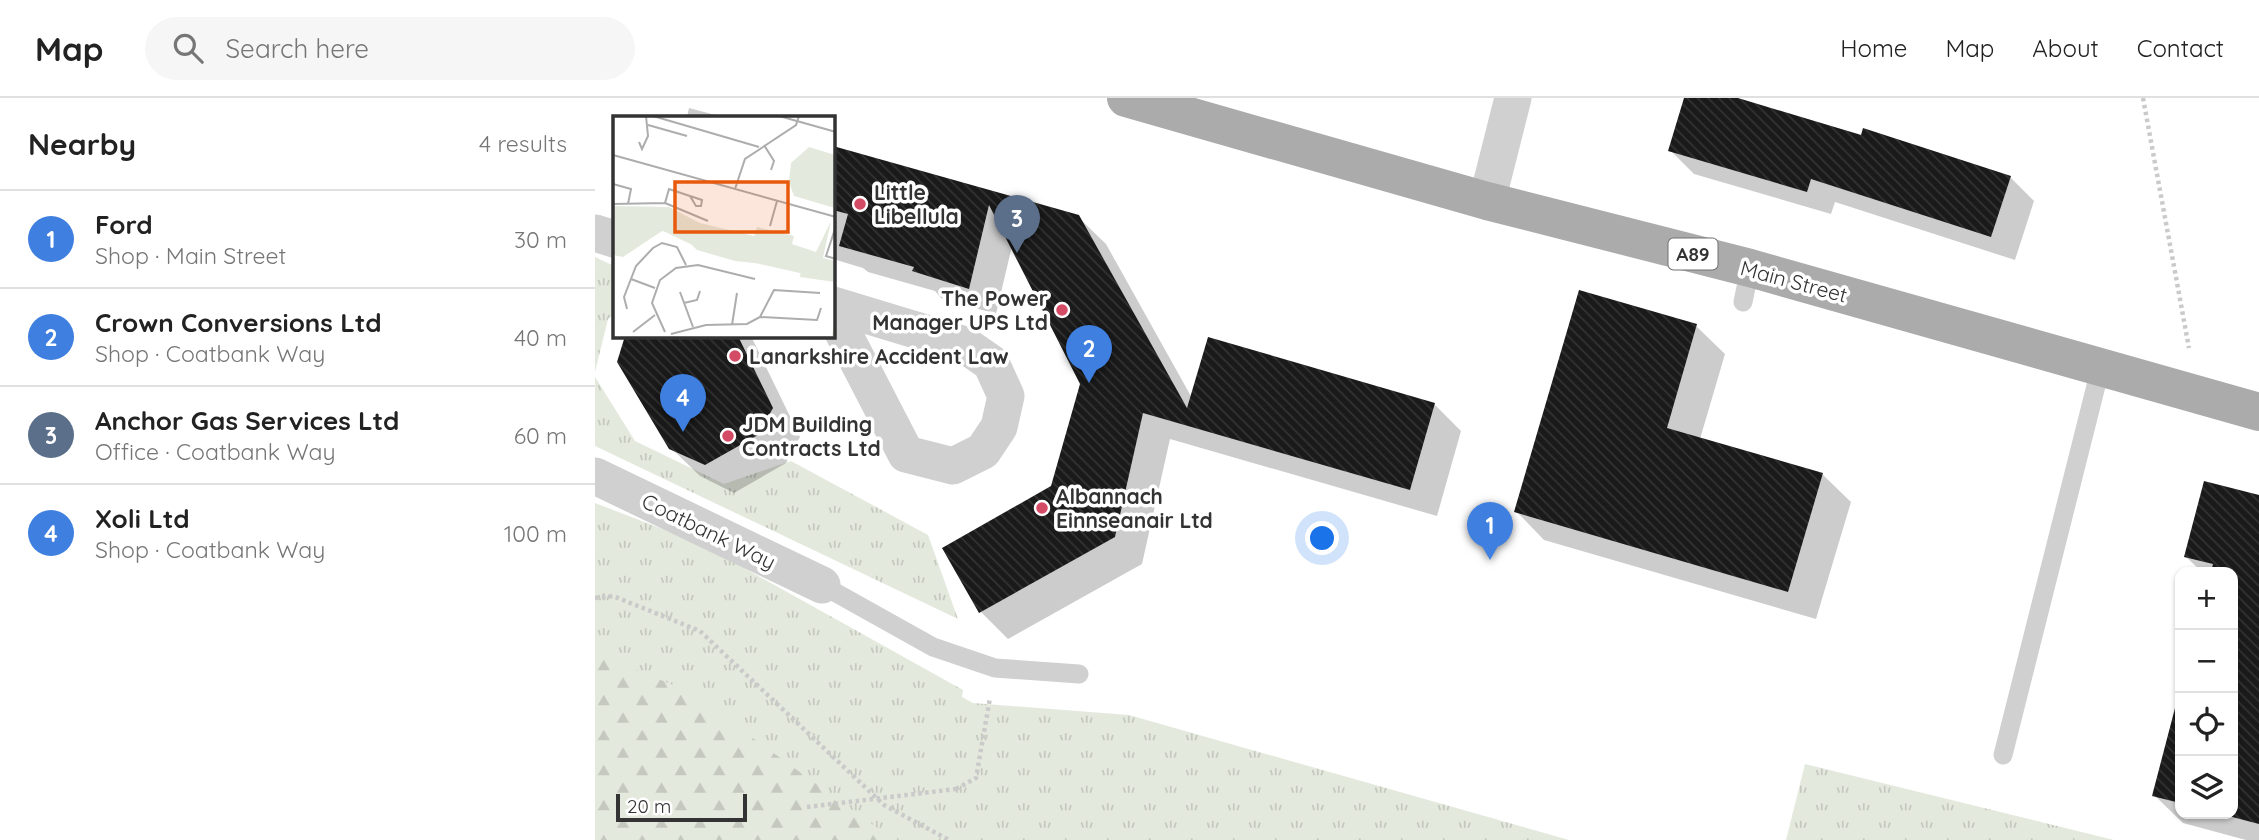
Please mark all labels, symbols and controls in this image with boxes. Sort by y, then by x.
search box [145,17,635,80]
text: Map [35,28,103,69]
icon: search [169,29,207,67]
text: Search here [225,32,369,65]
text: Home [1840,33,1907,63]
text: Map [1945,33,1994,63]
text: About [2032,33,2099,63]
text: Contact [2137,33,2224,63]
inset map [613,116,835,338]
text: Nearby [28,125,136,163]
text: 4 results [479,129,567,158]
place label: Little Libellula [874,179,959,229]
pin: 3 [994,195,1040,253]
marker: Little Libellula [852,196,868,212]
text: Ford [95,208,153,241]
text: 1 [47,225,55,254]
text: 30 m [514,225,567,254]
road number: A89 [1669,238,1717,270]
text: Shop · Main Street [95,241,286,270]
street label: Main Street [1738,254,1850,308]
place label: The Power Manager UPS Ltd [872,285,1048,335]
marker: The Power Manager UPS Ltd [1054,302,1070,318]
text: Crown Conversions Ltd [95,306,382,339]
text: 2 [44,323,58,352]
text: 40 m [514,323,567,352]
pin: 2 [1066,325,1112,383]
text: Shop · Coatbank Way [95,339,325,368]
place label: Lanarkshire Accident Law [749,343,1009,369]
marker: Lanarkshire Accident Law [727,348,743,364]
pin: 4 [660,374,706,432]
text: Anchor Gas Services Ltd [95,404,399,437]
place label: JDM Building Contracts Ltd [742,411,881,461]
text: 3 [45,421,57,450]
text: 60 m [514,421,567,450]
marker: JDM Building Contracts Ltd [720,428,736,444]
text: Office · Coatbank Way [95,437,335,466]
place label: Albannach Einnseanair Ltd [1056,483,1213,533]
street label: Coatbank Way [638,487,780,575]
marker: Albannach Einnseanair Ltd [1034,500,1050,516]
text: Xoli Ltd [95,502,190,535]
pin: 1 [1467,502,1513,560]
text: 4 [44,519,58,548]
text: 100 m [504,519,567,548]
your location [1305,521,1339,555]
text: Shop · Coatbank Way [95,535,325,564]
map controls [2175,567,2238,819]
button: + [2175,567,2238,630]
button: − [2175,630,2238,693]
button: locate [2175,693,2238,756]
button: layers [2175,756,2238,819]
scale bar [616,791,747,823]
text: 20 m [627,794,671,818]

